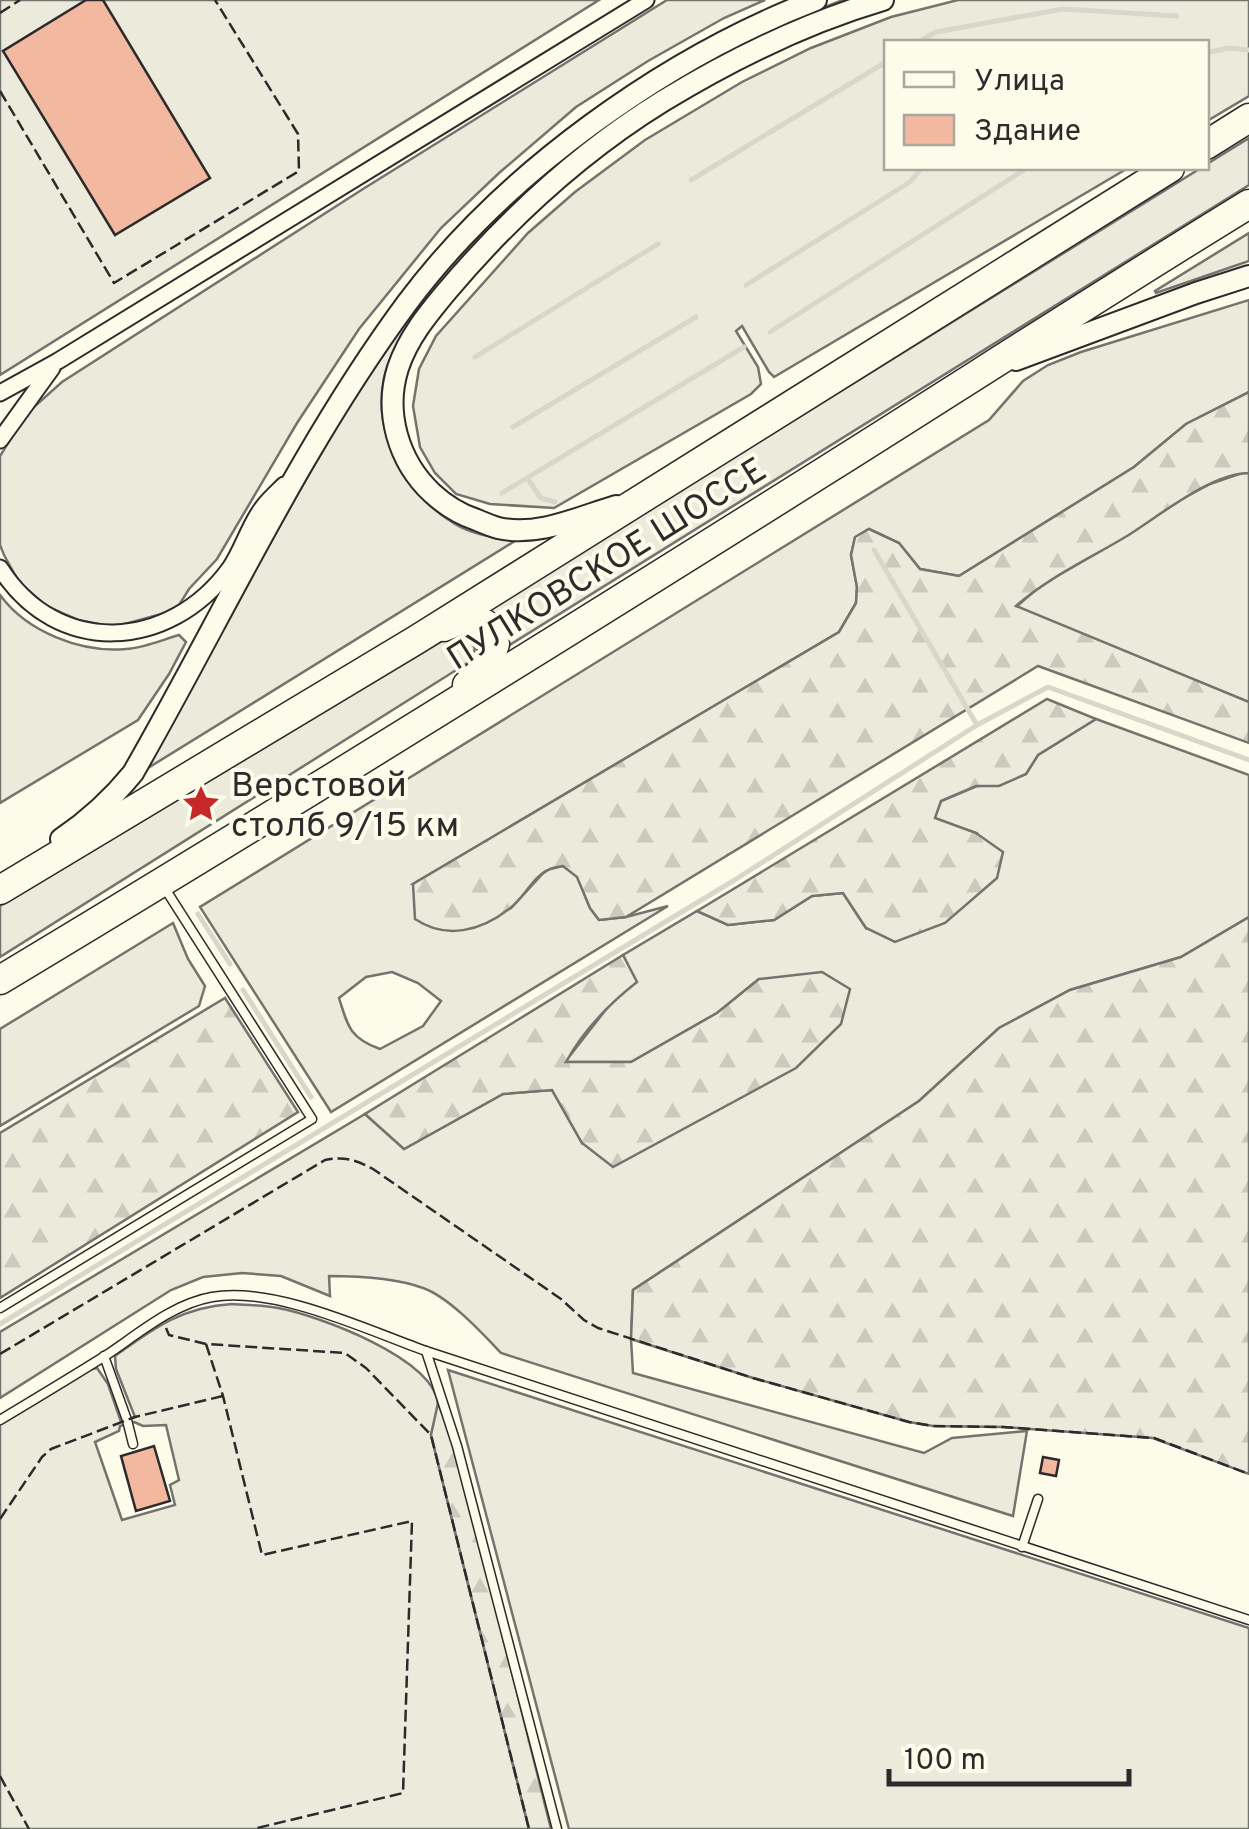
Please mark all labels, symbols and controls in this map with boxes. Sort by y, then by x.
legend [884,40,1209,170]
text: Улица [974,64,1065,101]
text: Здание [974,114,1081,151]
street label: ПУЛКОВСКОЕ ШОССЕ [440,449,775,682]
place label: Верстовой столб 9/15 км [231,765,459,849]
place icon: Верстовой столб 9/15 км [180,783,222,825]
scale bar [889,1724,1129,1786]
text: 100 m [904,1743,986,1780]

